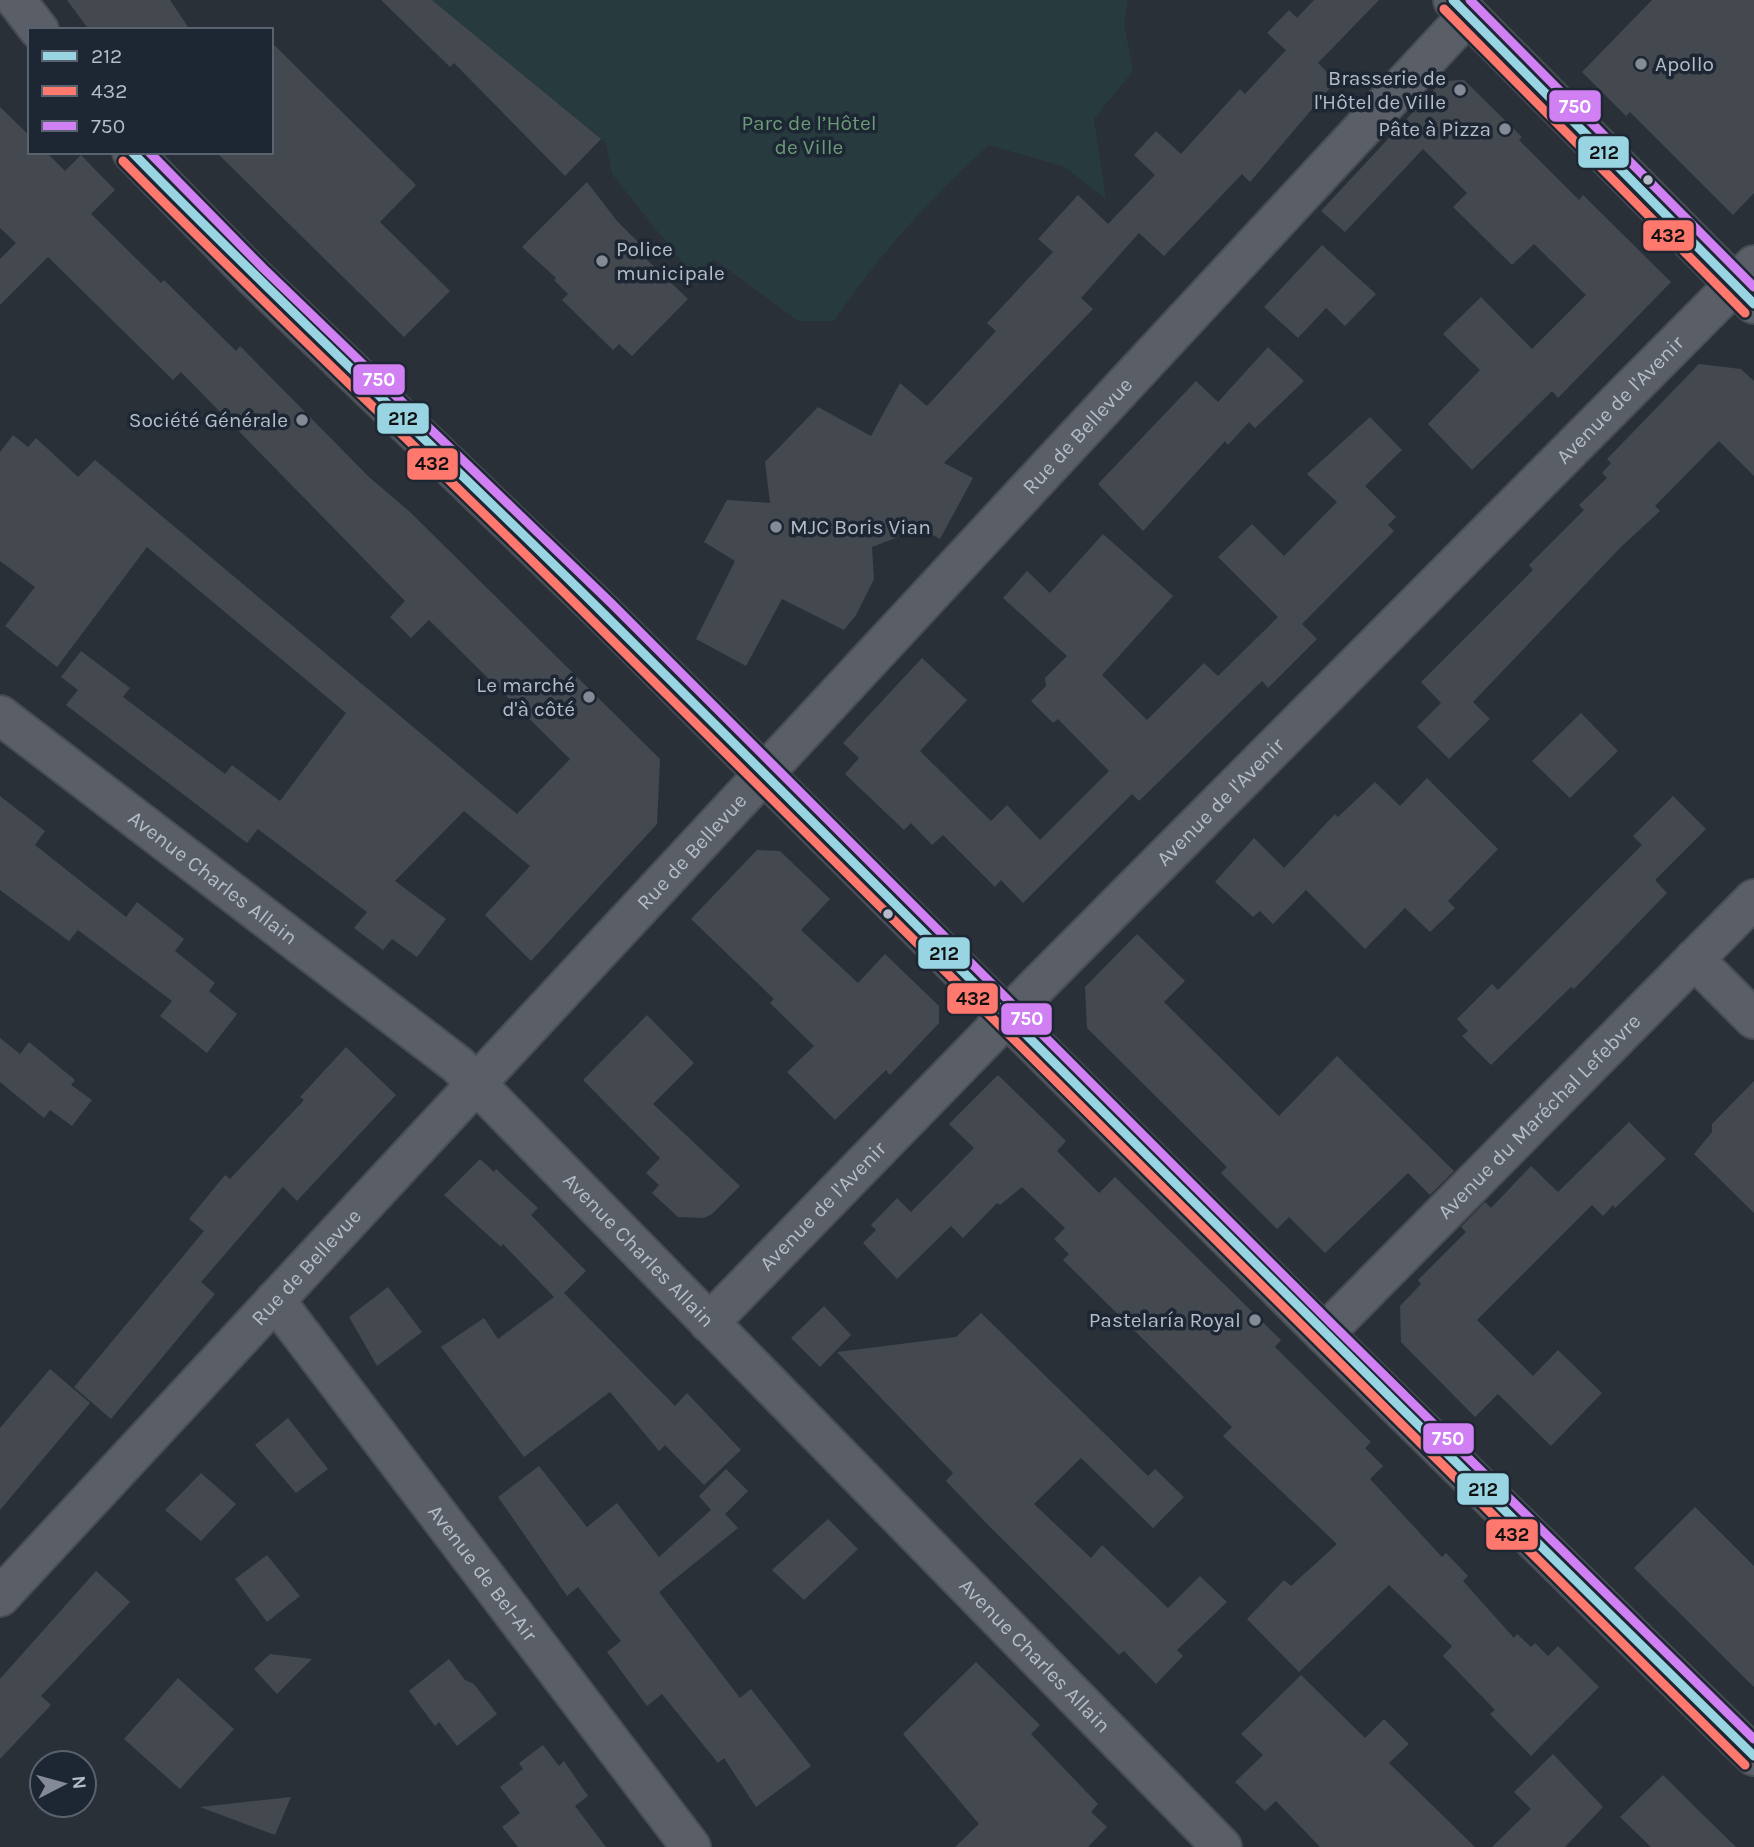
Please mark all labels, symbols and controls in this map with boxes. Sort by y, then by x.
legend [28,28,273,154]
text: 212 [91,44,122,68]
place label: Apollo [1655,52,1714,76]
marker: Apollo [1633,56,1649,72]
place label: Brasserie de l'Hôtel de Ville [1313,66,1446,114]
text: 432 [91,79,127,103]
marker: Brasserie de l'Hôtel de Ville [1452,82,1468,98]
line badge: 750 [1548,89,1602,123]
text: 750 [1559,96,1591,118]
park label: Parc de l’Hôtel de Ville [741,111,877,159]
text: 750 [91,114,125,138]
place label: Pâte à Pizza [1378,117,1491,141]
marker: Pâte à Pizza [1497,121,1513,137]
line badge: 212 [1577,135,1630,169]
text: 212 [1589,142,1619,164]
unlabelled marker [1641,173,1655,187]
line badge: 432 [1642,219,1695,252]
text: 432 [1651,225,1685,247]
place label: Police municipale [616,237,725,285]
marker: Police municipale [594,253,610,269]
street label: Avenue de l'Avenir [1551,331,1689,469]
line badge: 750 [352,363,406,396]
text: 750 [363,369,395,391]
street label: Rue de Bellevue [1018,373,1137,499]
line badge: 212 [376,402,430,435]
place label: Société Générale [129,408,288,432]
text: 212 [388,408,418,430]
marker: Société Générale [294,412,310,428]
line badge: 432 [406,447,459,481]
text: 432 [415,453,449,475]
place label: MJC Boris Vian [790,515,931,539]
marker: MJC Boris Vian [768,519,784,535]
place label: Le marché d'à côté [476,673,575,721]
marker: Le marché d'à côté [581,689,597,705]
street label: Avenue de l'Avenir [1151,733,1289,871]
street label: Rue de Bellevue [632,788,752,915]
street label: Avenue Charles Allain [124,806,302,950]
unlabelled marker [881,907,895,921]
line badge: 212 [917,936,971,970]
text: 212 [929,943,959,965]
line badge: 432 [946,982,999,1015]
text: 432 [956,988,990,1010]
line badge: 750 [1000,1002,1053,1036]
text: 750 [1011,1008,1043,1030]
street label: Avenue du Maréchal Lefebvre [1433,1009,1645,1224]
street label: Avenue de l'Avenir [755,1136,891,1276]
street label: Avenue Charles Allain [558,1168,719,1332]
street label: Rue de Bellevue [246,1204,366,1330]
place label: Pastelaría Royal [1089,1308,1241,1332]
marker: Pastelaría Royal [1247,1312,1263,1328]
line badge: 750 [1422,1422,1475,1455]
text: 750 [1432,1428,1464,1450]
line badge: 212 [1456,1472,1510,1506]
text: 212 [1468,1479,1498,1501]
street label: Avenue de Bel-Air [423,1500,542,1646]
line badge: 432 [1485,1518,1539,1551]
text: 432 [1495,1524,1529,1546]
street label: Avenue Charles Allain [954,1573,1115,1738]
north arrow [28,1749,98,1819]
text: N [67,1774,91,1790]

